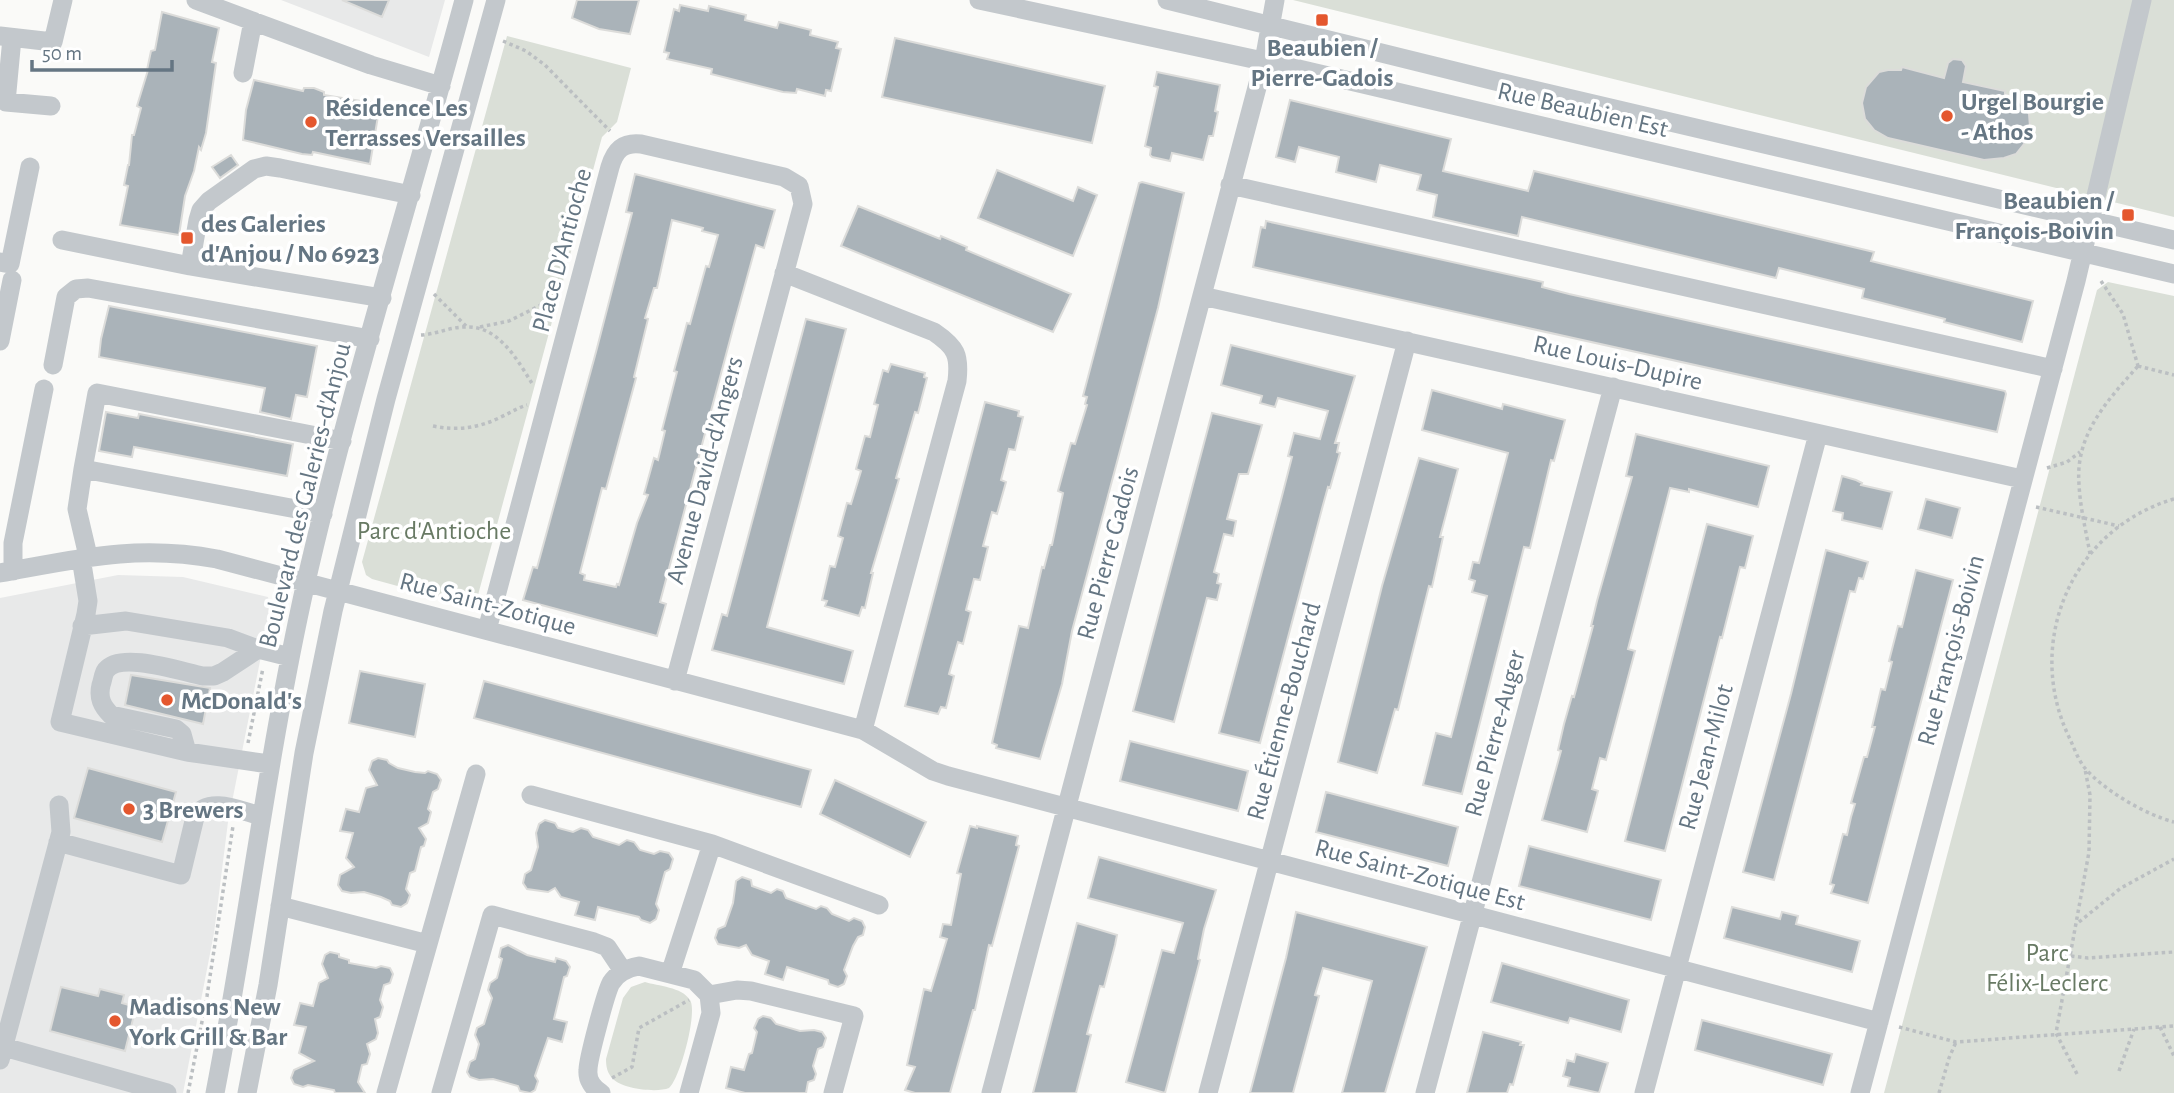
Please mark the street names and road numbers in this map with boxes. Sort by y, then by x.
street label: Rue Beaubien Est [1495,78,1671,142]
street label: Place D'Antioche [528,166,596,335]
street label: Rue Louis-Dupire [1531,331,1705,395]
street label: Boulevard des Galeries-d'Anjou [254,340,355,650]
street label: Avenue David-d'Angers [662,354,748,587]
street label: Rue Pierre Gadois [1072,464,1144,642]
street label: Rue François-Boivin [1913,552,1989,748]
street label: Rue Saint-Zotique [397,568,579,640]
street label: Rue Étienne-Bouchard [1240,599,1326,823]
street label: Rue Pierre-Auger [1460,647,1530,819]
street label: Rue Jean-Milot [1674,682,1738,833]
street label: Rue Saint-Zotique Est [1312,834,1528,916]

